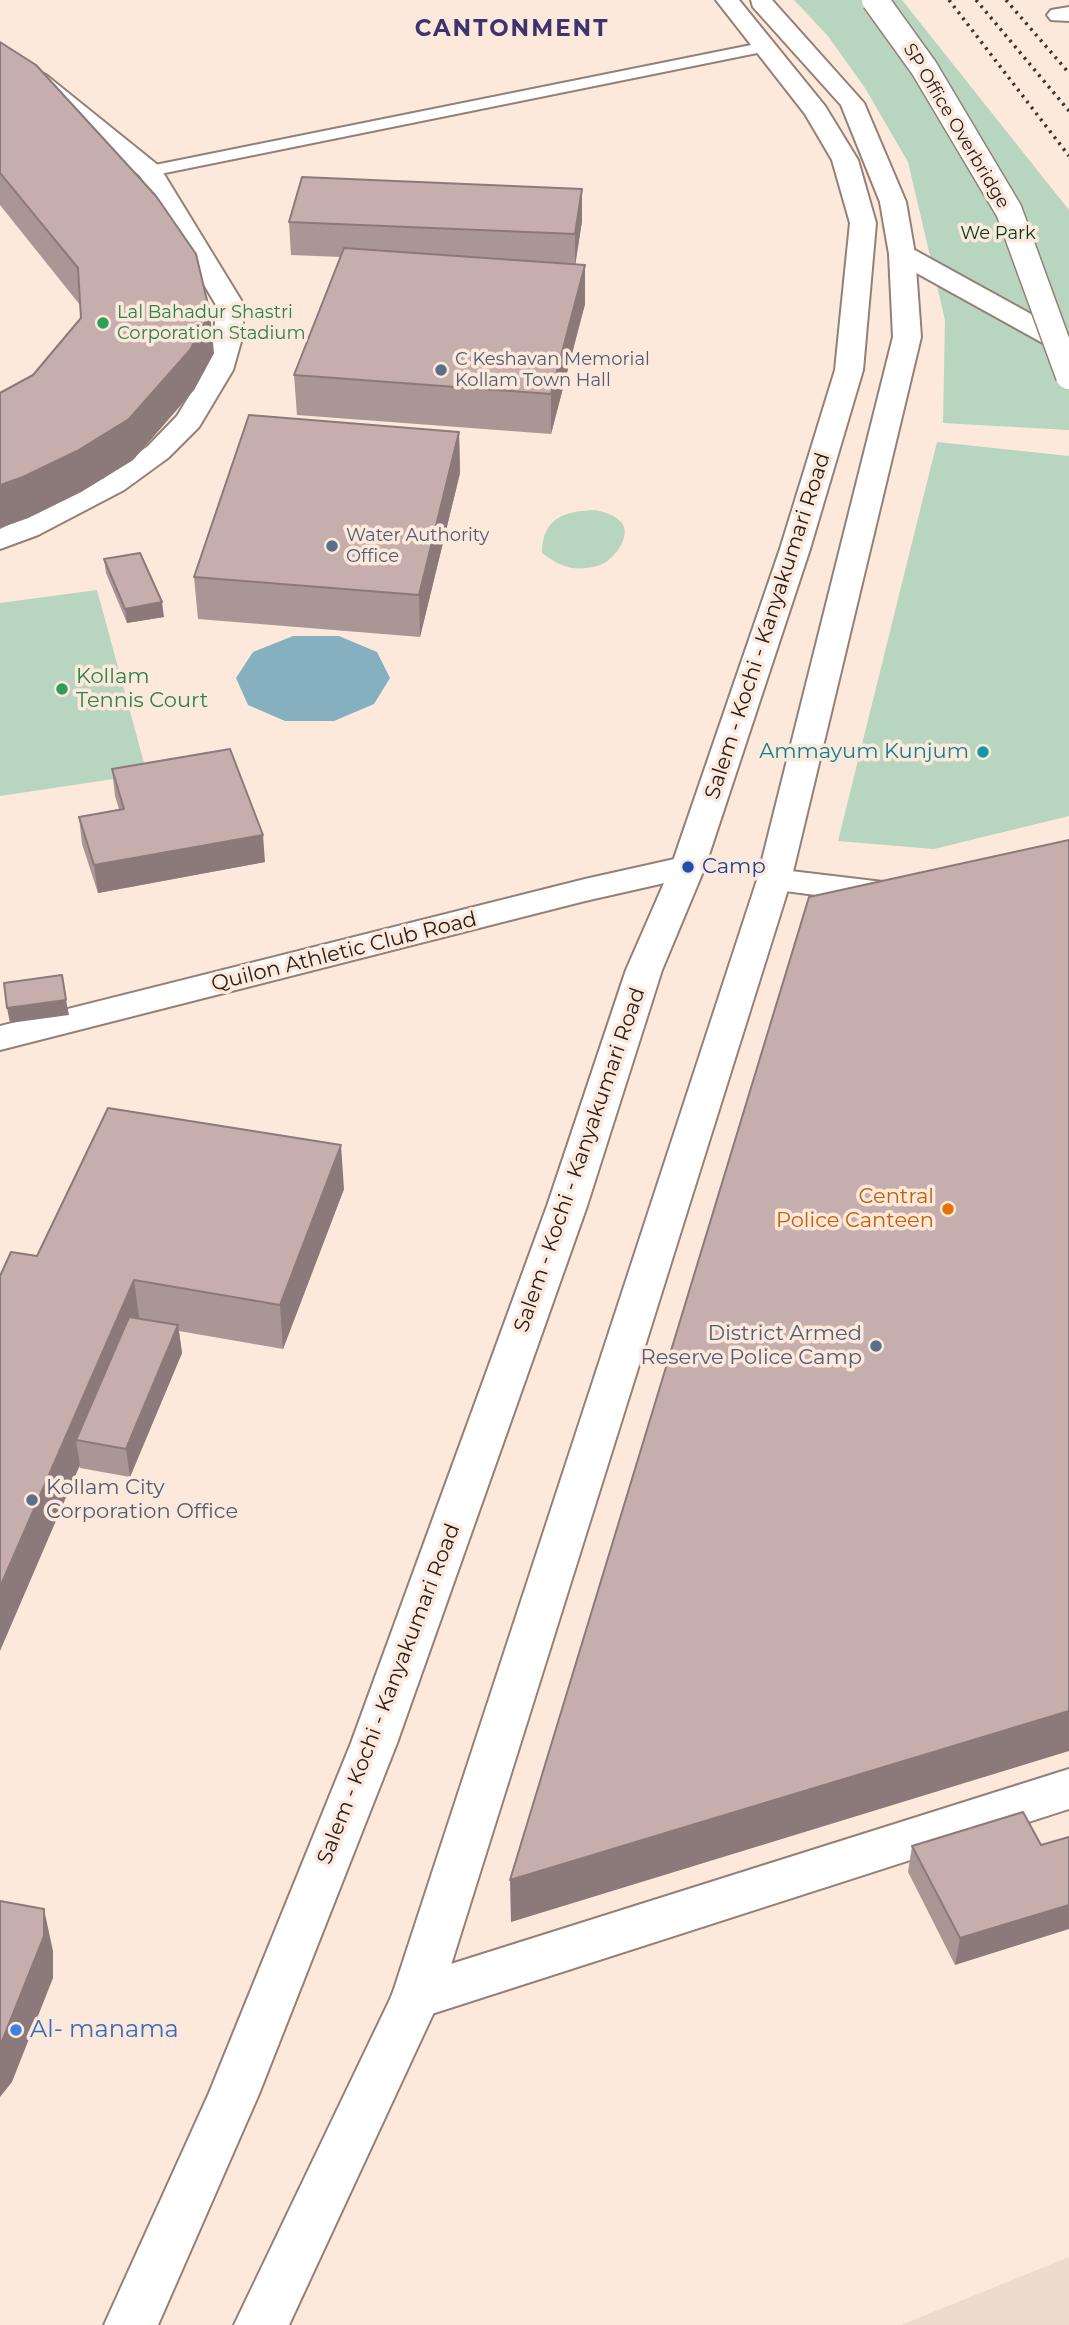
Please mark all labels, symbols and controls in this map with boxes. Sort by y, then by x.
district label: CANTONMENT [416,15,608,43]
street label: SP Office Overbridge [898,40,1014,212]
park label: We Park [960,223,1036,245]
place label: Lal Bahadur Shastri Corporation Stadium [117,302,306,344]
marker: Lal Bahadur Shastri Corporation Stadium [95,315,111,331]
place label: C Keshavan Memorial Kollam Town Hall [455,349,650,392]
marker: C Keshavan Memorial Kollam Town Hall [433,362,449,378]
street label: Salem - Kochi - Kanyakumari Road [700,450,836,802]
place label: Water Authority Office [346,525,489,568]
marker: Water Authority Office [324,538,340,554]
place label: Kollam Tennis Court [76,664,208,714]
marker: Kollam Tennis Court [54,681,70,697]
place label: Ammayum Kunjum [759,739,969,765]
marker: Ammayum Kunjum [975,744,991,760]
place label: Camp [702,854,766,880]
marker: Camp [680,859,696,875]
street label: Quilon Athletic Club Road [209,907,479,997]
street label: Salem - Kochi - Kanyakumari Road [509,984,651,1336]
place label: Central Police Canteen [776,1184,934,1234]
marker: Central Police Canteen [940,1201,956,1217]
place label: District Armed Reserve Police Camp [640,1321,862,1371]
marker: District Armed Reserve Police Camp [868,1338,884,1354]
place label: Kollam City Corporation Office [46,1475,238,1525]
marker: Kollam City Corporation Office [24,1492,40,1508]
street label: Salem - Kochi - Kanyakumari Road [312,1520,466,1868]
place label: Al- manama [30,2016,179,2044]
marker: Al- manama [8,2022,24,2038]

